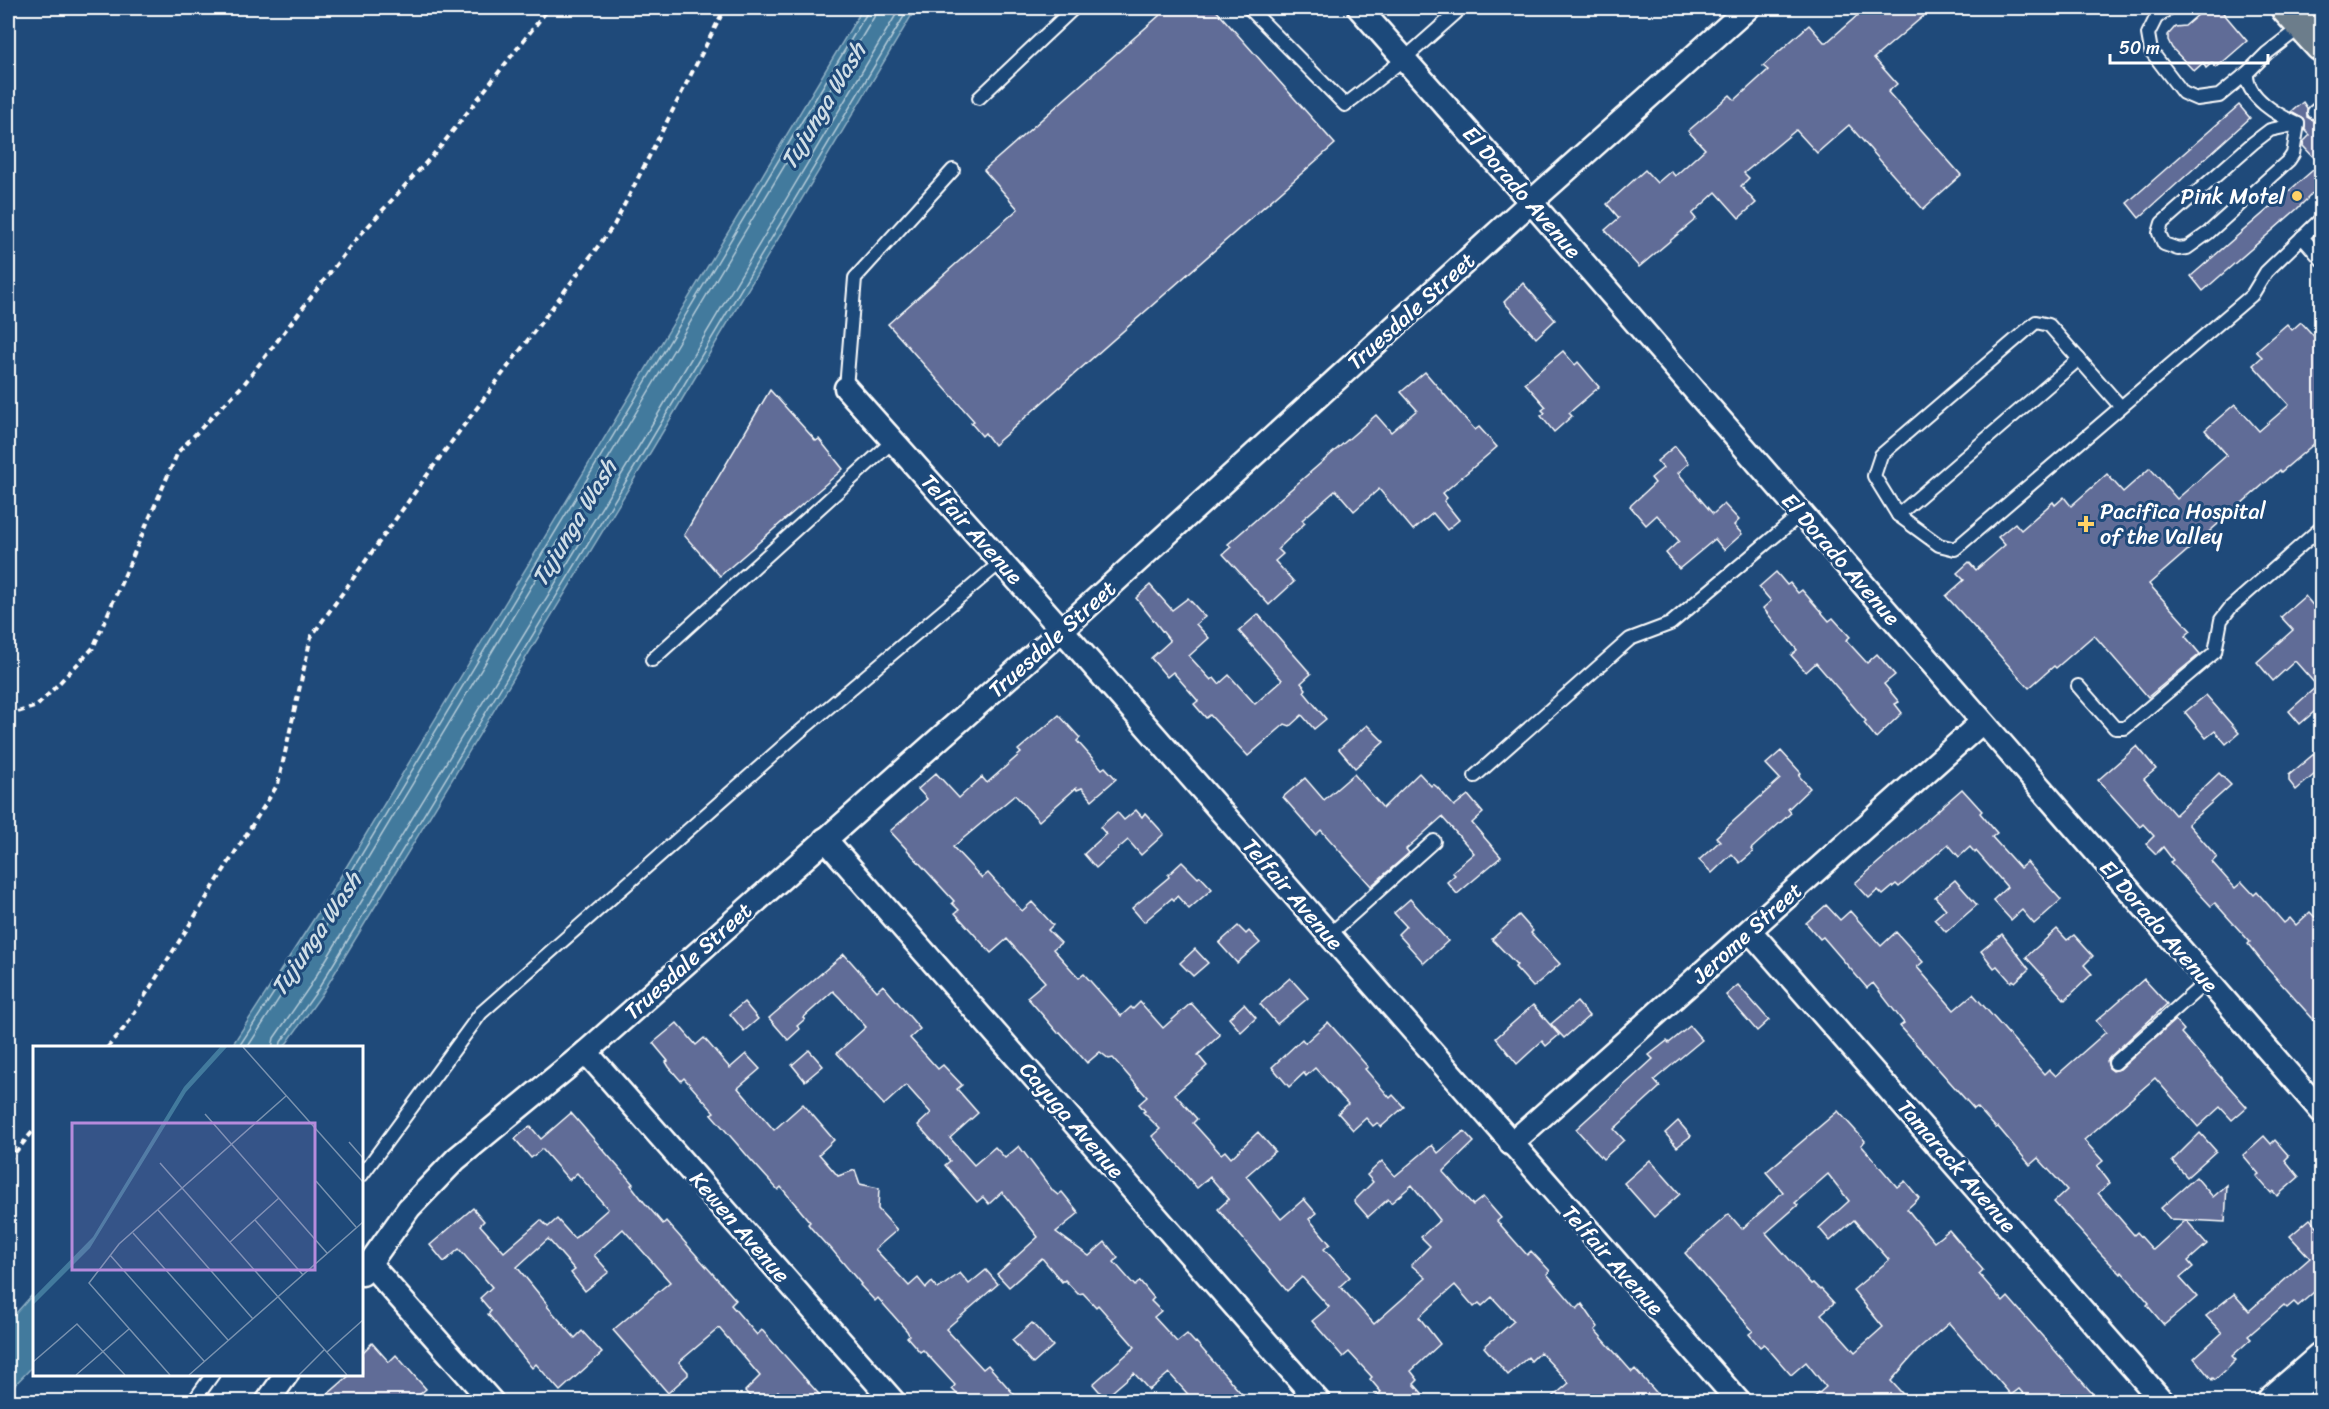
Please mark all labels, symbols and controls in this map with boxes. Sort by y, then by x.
scale bar [2110,27,2268,65]
water label: Tujunga Wash [768,32,879,178]
text: 50 m [2119,32,2160,64]
street label: El Dorado Avenue [1452,116,1592,268]
place label: Pink Motel [2181,177,2286,216]
marker: Pink Motel [2290,189,2304,203]
street label: Truesdale Street [1338,242,1485,380]
water label: Tujunga Wash [519,449,630,595]
street label: Telfair Avenue [911,464,1033,594]
street label: El Dorado Avenue [1771,483,1911,635]
place label: Pacifica Hospital of the Valley [2100,492,2267,556]
marker: Pacifica Hospital of the Valley [2077,515,2095,533]
street label: Truesdale Street [979,570,1126,708]
street label: Telfair Avenue [1233,829,1354,960]
street label: El Dorado Avenue [2089,850,2229,1002]
water label: Tujunga Wash [259,861,375,1005]
street label: Jerome Street [1682,872,1812,995]
street label: Truesdale Street [615,892,762,1030]
inset map [33,1046,363,1376]
street label: Cayuga Avenue [1009,1052,1135,1188]
street label: Tamarack Avenue [1887,1090,2027,1242]
street label: Kewen Avenue [680,1162,800,1292]
street label: Telfair Avenue [1552,1195,1674,1325]

